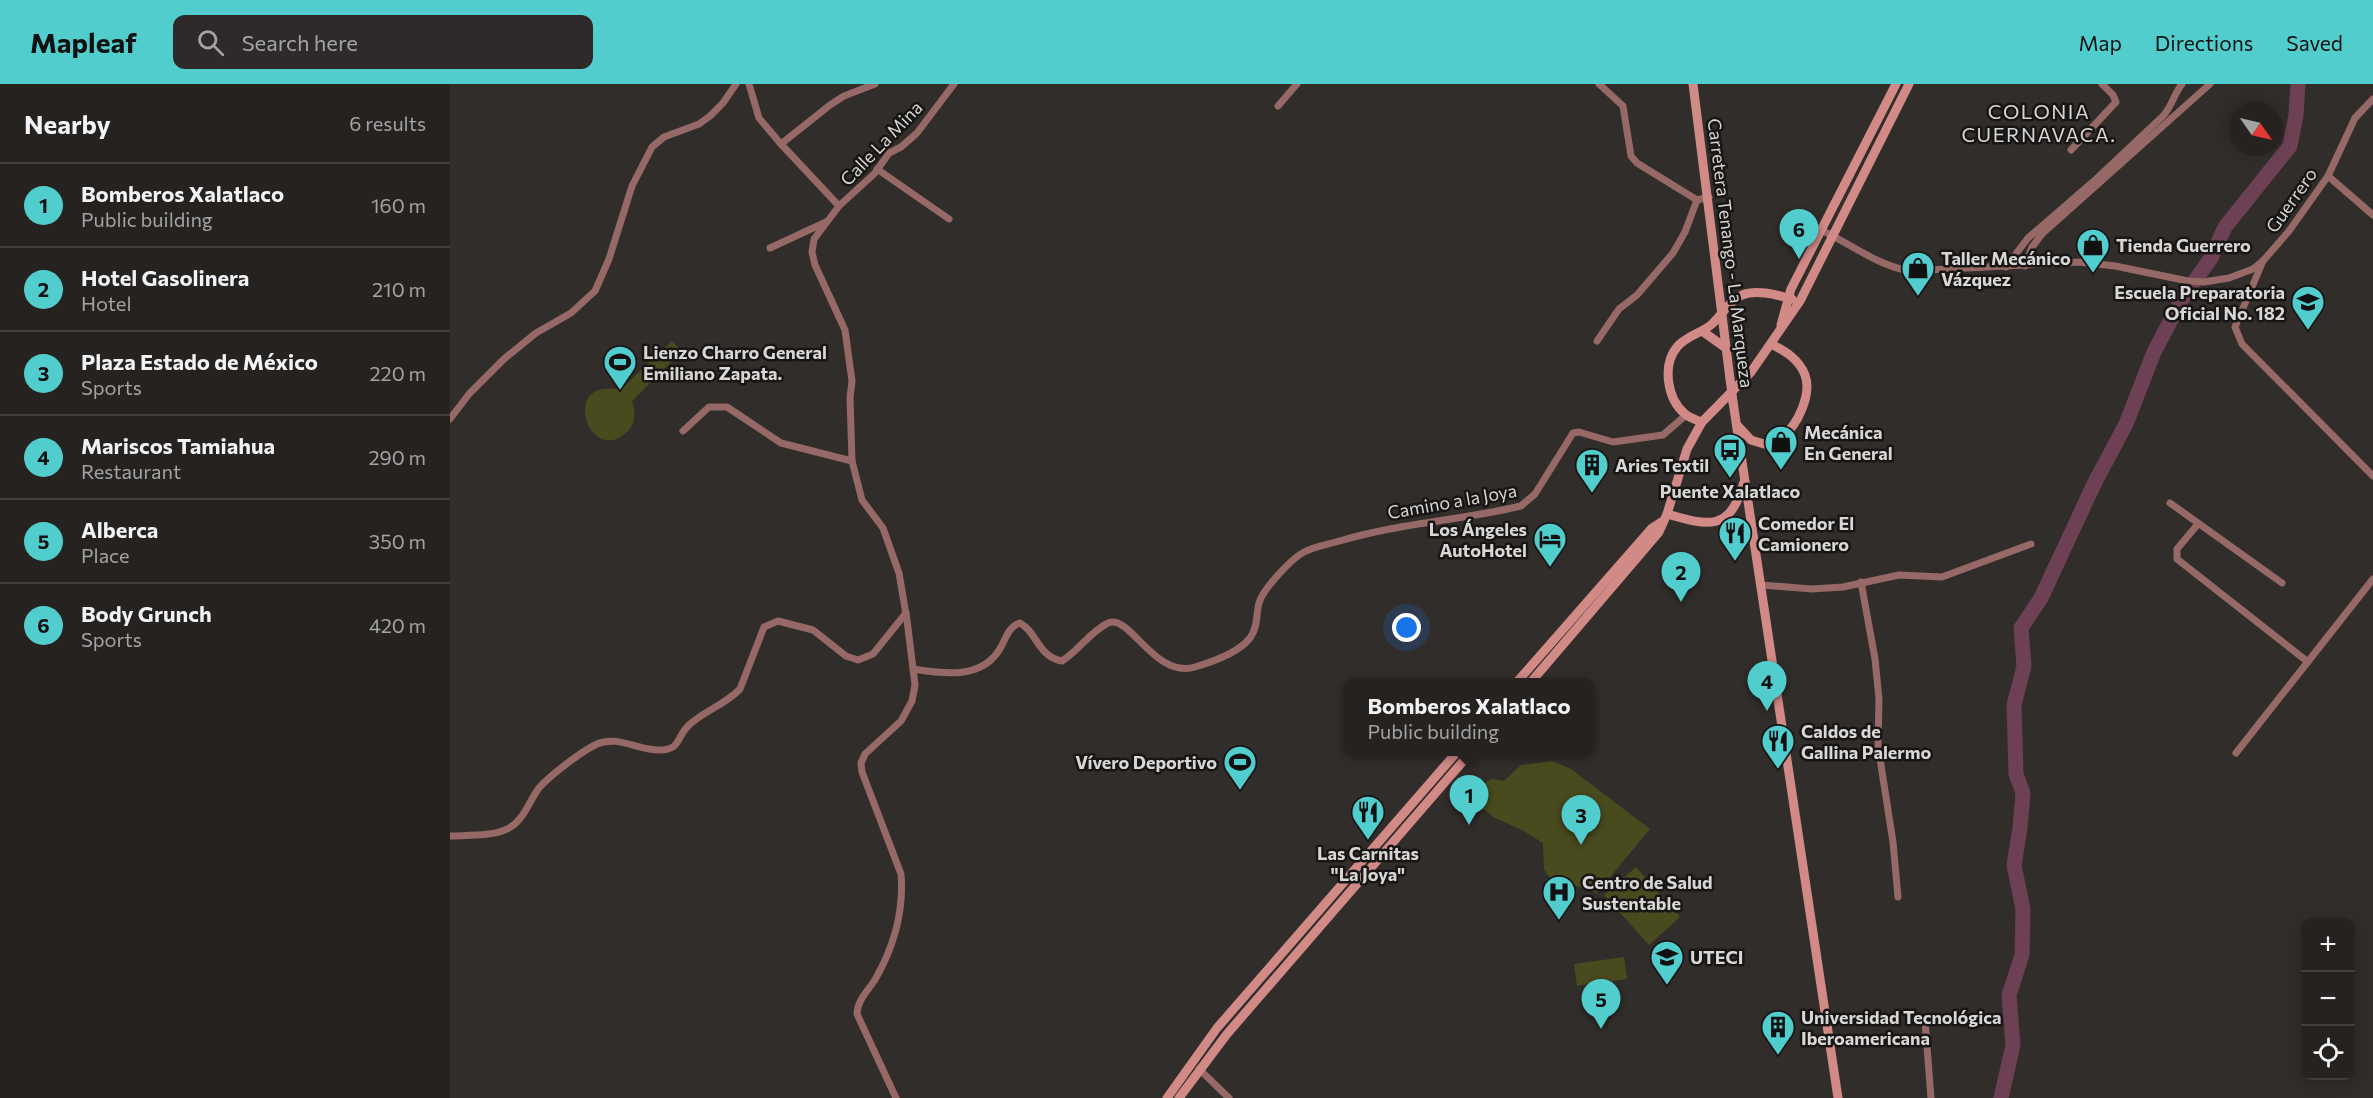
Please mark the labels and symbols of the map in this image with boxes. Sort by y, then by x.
street label: Calle La Mina [835,96,927,190]
district label: COLONIA CUERNAVACA. [1961,99,2117,146]
north arrow [2229,102,2283,156]
street label: Carretera Tenango - La Marqueza [1704,117,1758,389]
street label: Guerrero [2261,163,2321,237]
pin: 6 [1780,210,1818,259]
shop icon: Tienda Guerrero [2075,227,2111,274]
place label: Tienda Guerrero [2116,234,2251,256]
place label: Taller Mecánico Vázquez [1941,247,2071,290]
shop icon: Taller Mecánico Vázquez [1900,250,1936,297]
place label: Escuela Preparatoria Oficial No. 182 [2114,281,2285,324]
school or university icon: Escuela Preparatoria Oficial No. 182 [2290,284,2326,331]
place label: Lienzo Charro General Emiliano Zapata. [643,341,827,384]
sports icon: Lienzo Charro General Emiliano Zapata. [602,344,638,391]
place label: Mecánica En General [1804,421,1893,464]
shop icon: Mecánica En General [1763,424,1799,471]
bus stop icon: Puente Xalatlaco [1712,432,1748,479]
building icon: Aries Textil [1574,447,1610,494]
place label: Aries Textil [1615,454,1709,476]
street label: Camino a la Joya [1386,479,1518,523]
place label: Puente Xalatlaco [1660,480,1800,502]
place label: Comedor El Camionero [1758,512,1854,555]
restaurant icon: Comedor El Camionero [1717,515,1753,562]
place label: Los Ángeles AutoHotel [1429,518,1527,561]
hotel icon: Los Ángeles AutoHotel [1532,521,1568,568]
pin: 2 [1662,552,1700,602]
your location [1392,613,1421,642]
pin: 4 [1748,662,1786,711]
place label: Caldos de Gallina Palermo [1801,720,1931,763]
restaurant icon: Caldos de Gallina Palermo [1760,723,1796,770]
sports icon: Vívero Deportivo [1222,744,1258,791]
place label: Vívero Deportivo [1075,751,1217,773]
pin: 1 [1450,776,1488,825]
restaurant icon: Las Carnitas "La Joya" [1350,794,1386,841]
pin: 3 [1562,796,1600,845]
place label: Las Carnitas "La Joya" [1317,842,1419,885]
place label: Centro de Salud Sustentable [1582,871,1713,914]
hospital icon: Centro de Salud Sustentable [1541,874,1577,921]
school or university icon: UTECI [1649,939,1685,986]
place label: UTECI [1690,946,1743,968]
pin: 5 [1582,980,1620,1029]
place label: Universidad Tecnológica Iberoamericana [1801,1006,2001,1049]
building icon: Universidad Tecnológica Iberoamericana [1760,1009,1796,1056]

